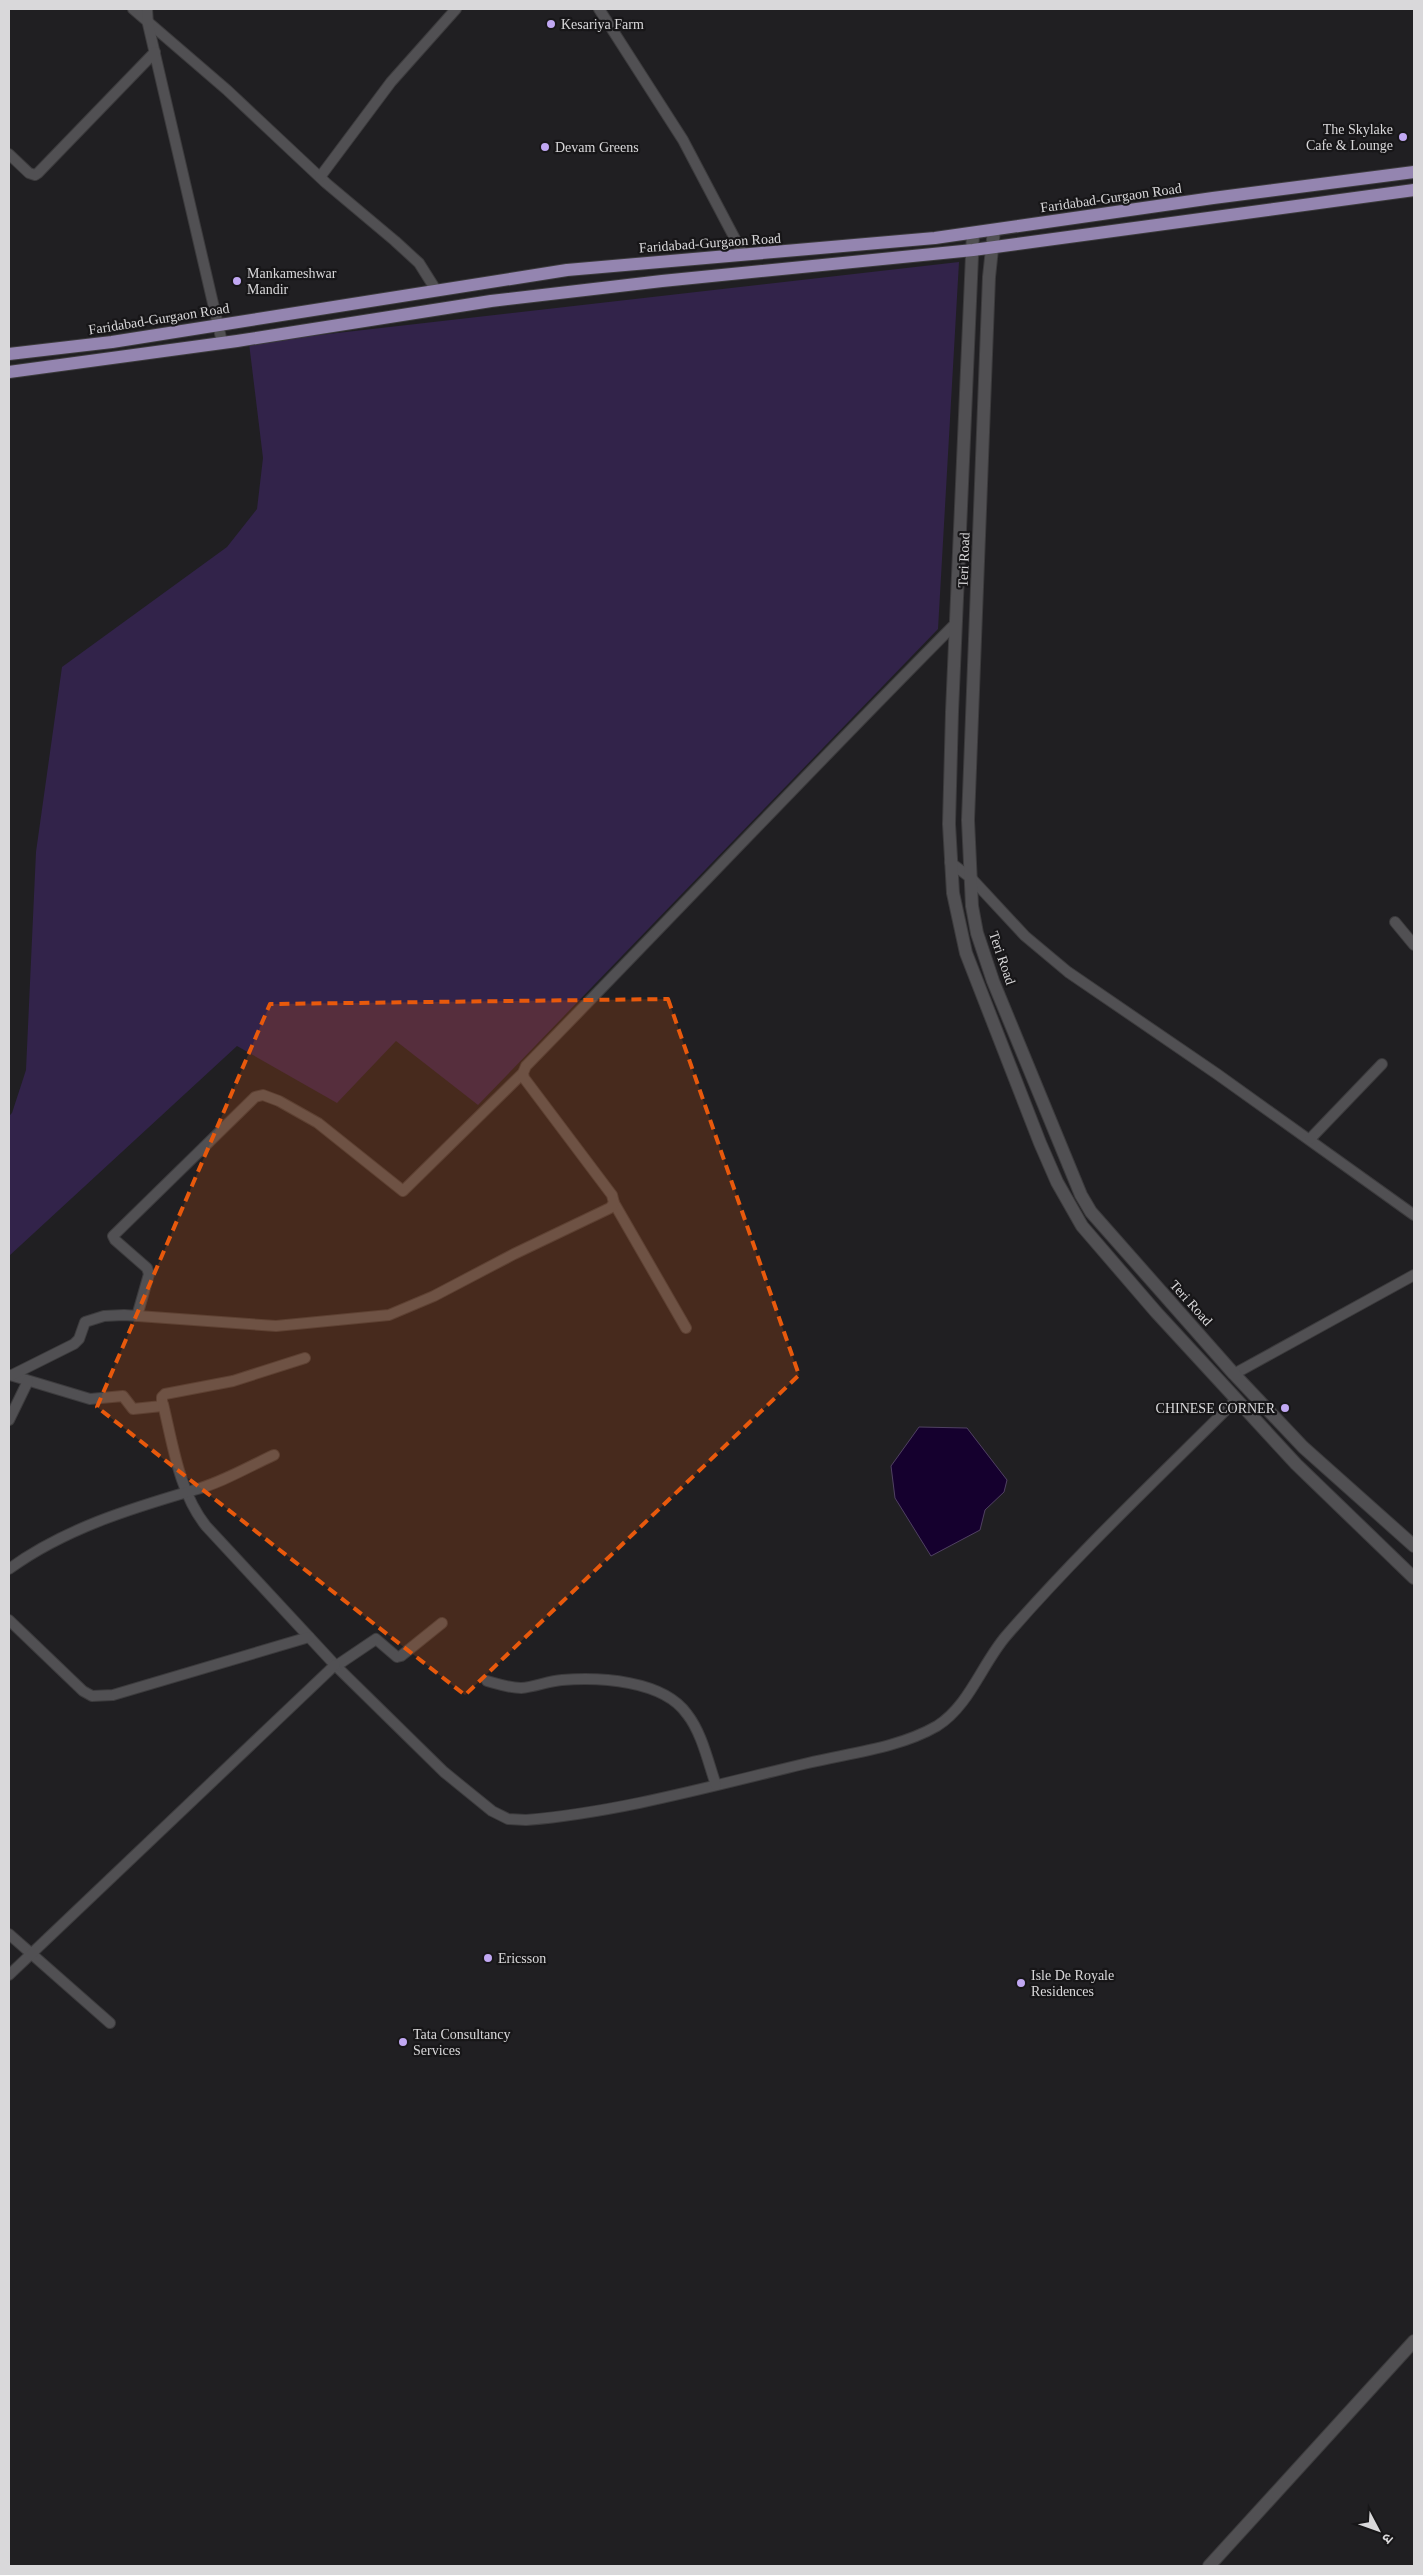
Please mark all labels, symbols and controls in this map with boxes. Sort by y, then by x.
place label: Kesariya Farm [561,17,644,32]
marker: Kesariya Farm [545,18,557,30]
place label: The Skylake Cafe & Lounge [1306,122,1393,153]
marker: The Skylake Cafe & Lounge [1397,131,1409,143]
place label: Devam Greens [555,140,639,155]
marker: Devam Greens [539,141,551,153]
street label: Faridabad-Gurgaon Road [1039,181,1183,215]
street label: Faridabad-Gurgaon Road [638,231,782,255]
place label: Mankameshwar Mandir [247,266,337,297]
marker: Mankameshwar Mandir [231,275,243,287]
street label: Faridabad-Gurgaon Road [87,300,231,338]
street label: Teri Road [956,532,972,588]
street label: Teri Road [986,929,1018,987]
street label: Teri Road [1167,1277,1215,1329]
place label: CHINESE CORNER [1156,1401,1276,1416]
marker: CHINESE CORNER [1279,1402,1291,1414]
place label: Ericsson [498,1951,546,1966]
marker: Ericsson [482,1952,494,1964]
place label: Isle De Royale Residences [1031,1968,1114,1999]
marker: Isle De Royale Residences [1015,1977,1027,1989]
place label: Tata Consultancy Services [413,2027,510,2058]
marker: Tata Consultancy Services [397,2036,409,2048]
north arrow [1353,2505,1403,2555]
text: उ [1379,2530,1396,2547]

